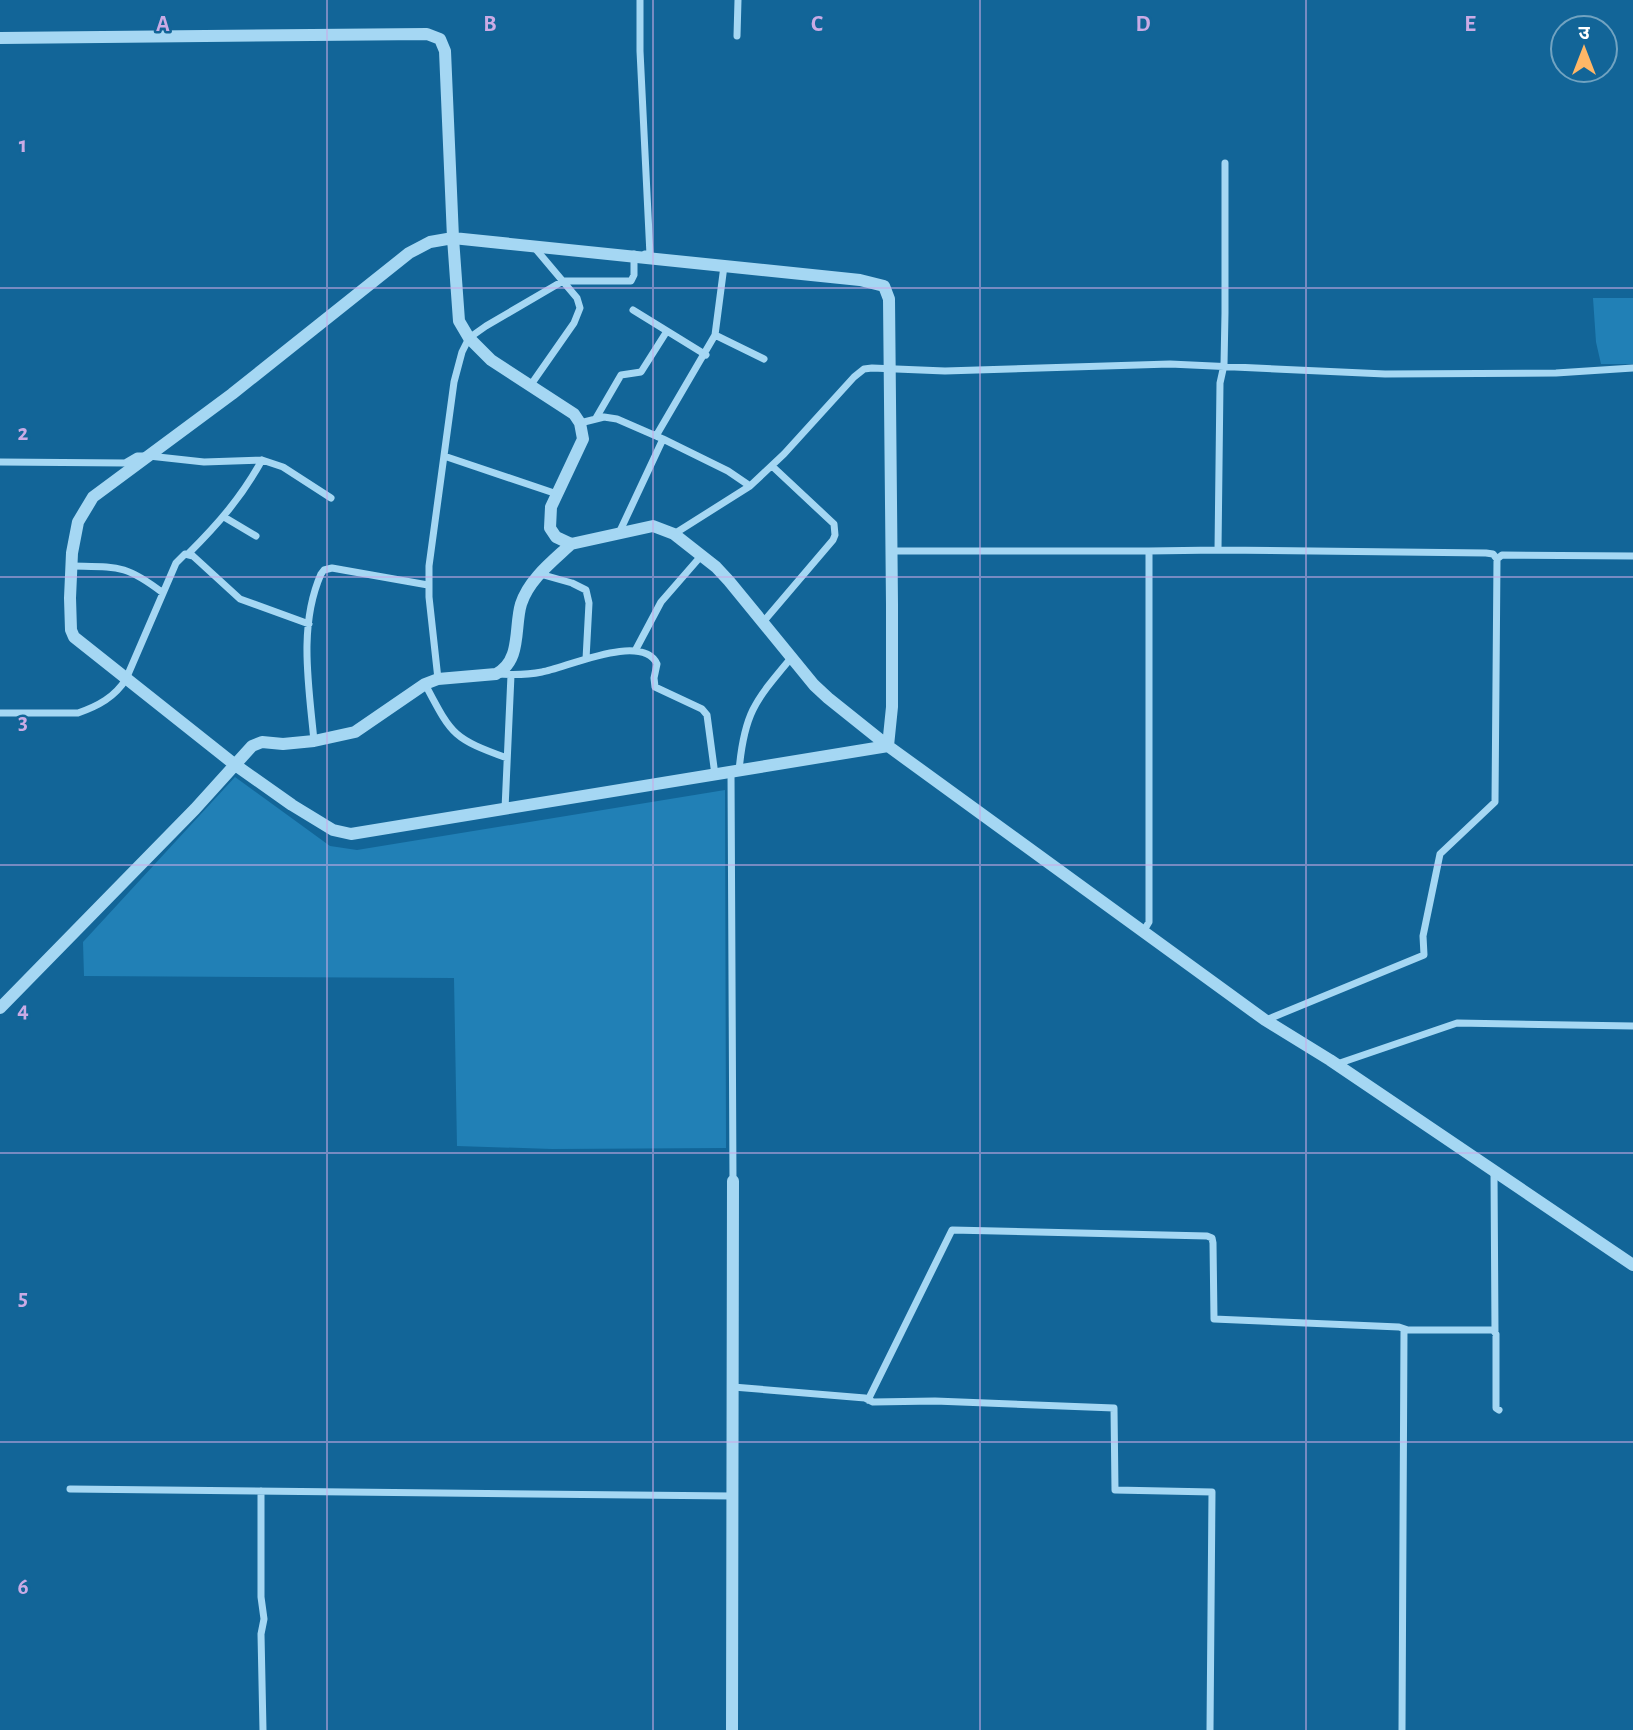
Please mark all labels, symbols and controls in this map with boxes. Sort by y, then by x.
text: A [156,13,170,36]
text: B [483,13,497,36]
text: C [811,13,823,36]
text: D [1135,13,1151,36]
text: E [1464,13,1476,36]
north arrow [1549,14,1619,84]
text: उ [1578,24,1590,43]
text: 1 [19,134,27,157]
text: 2 [18,422,29,445]
text: 3 [18,711,28,734]
text: 4 [17,999,29,1022]
text: 5 [18,1287,28,1310]
text: 6 [17,1576,29,1599]

